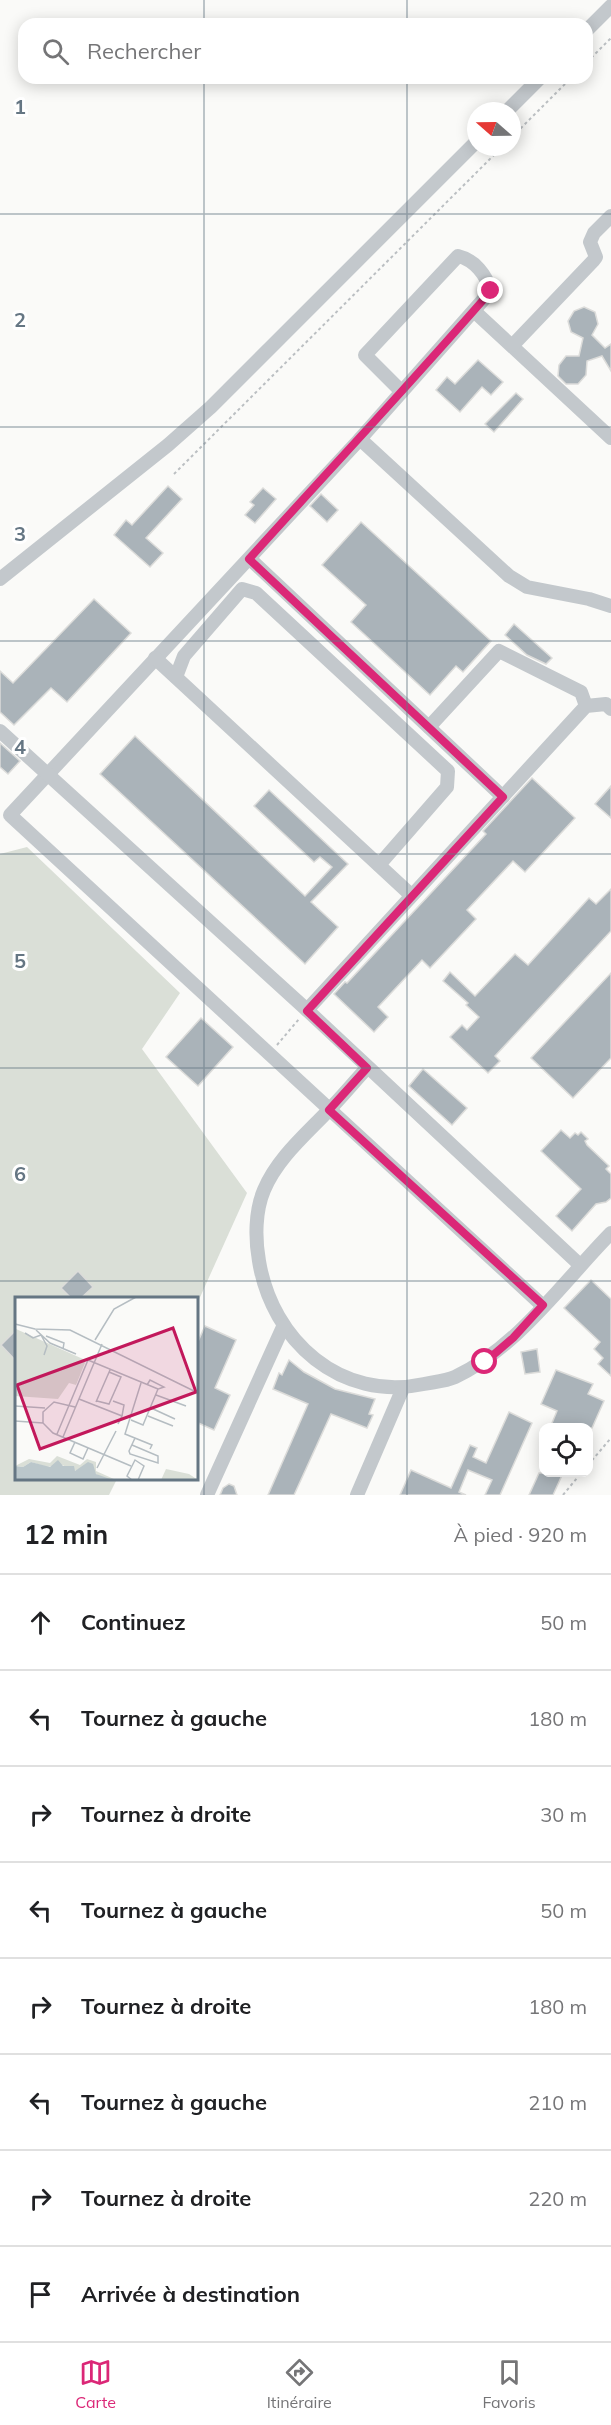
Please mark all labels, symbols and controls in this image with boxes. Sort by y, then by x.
search box [18,18,593,84]
icon: search [39,35,72,68]
text: Rechercher [87,37,201,65]
text: 1 [14,94,26,119]
north arrow [467,102,521,156]
route end [477,277,503,303]
text: 2 [14,307,26,332]
text: 3 [14,521,26,546]
text: 4 [14,734,26,759]
text: 5 [14,948,26,973]
text: 6 [14,1161,26,1186]
inset map [15,1297,198,1480]
route start [471,1348,497,1374]
map controls [539,1423,593,1477]
button: locate [539,1423,593,1477]
text: 12 min [24,1518,108,1551]
text: À pied · 920 m [454,1522,587,1547]
icon: ahead [24,1606,57,1639]
text: Continuez [81,1608,186,1636]
text: 50 m [540,1610,587,1635]
icon: left [24,1702,57,1735]
text: Tournez à gauche [81,1704,267,1732]
text: 180 m [528,1706,587,1731]
icon: right [24,1798,57,1831]
text: Tournez à droite [81,1800,251,1828]
text: 30 m [540,1802,587,1827]
icon: left [24,1894,57,1927]
text: Tournez à gauche [81,1896,267,1924]
text: 50 m [540,1898,587,1923]
icon: right [24,1990,57,2023]
text: Tournez à droite [81,1992,251,2020]
text: 180 m [528,1994,587,2019]
icon: left [24,2086,57,2119]
text: Tournez à gauche [81,2088,267,2116]
text: 210 m [528,2090,587,2115]
icon: right [24,2182,57,2215]
text: Tournez à droite [81,2184,251,2212]
text: 220 m [528,2186,587,2211]
icon: arrive [24,2278,57,2311]
text: Arrivée à destination [81,2280,300,2308]
tab: Carte [75,2356,116,2412]
tab: Itinéraire [267,2356,332,2412]
tab: Favoris [482,2356,536,2412]

